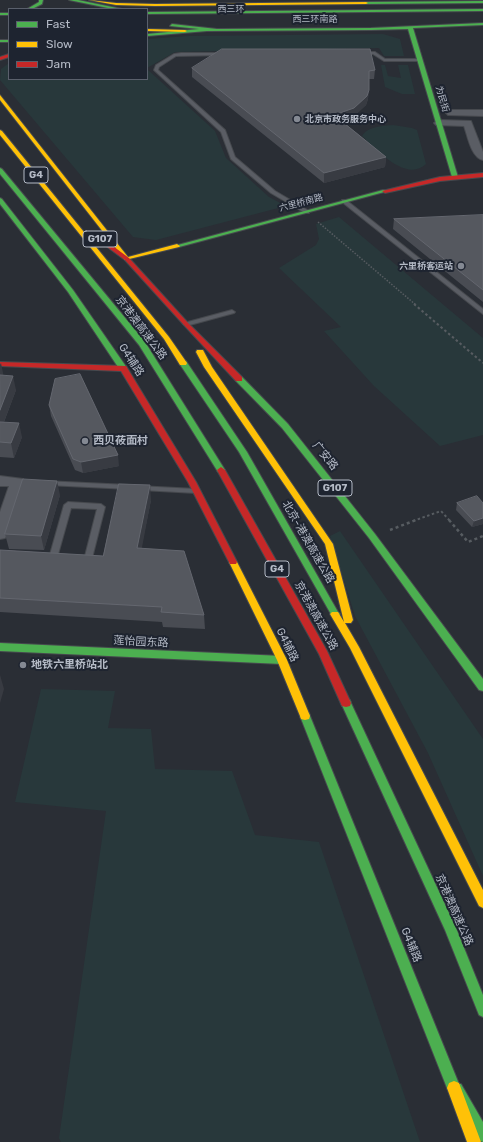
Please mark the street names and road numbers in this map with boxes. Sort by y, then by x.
street label: 西三环 [218,4,244,14]
street label: 西三环南路 [293,14,337,24]
street label: 为民街 [433,85,451,113]
road number: G4 [24,167,48,183]
street label: 六里桥南路 [278,192,324,214]
road number: G107 [83,231,117,247]
street label: 京港澳高速公路 [113,293,169,363]
street label: G4辅路 [116,341,146,379]
street label: 广安路 [309,439,341,473]
road number: G107 [318,480,352,496]
street label: 北京-港澳高速公路 [279,498,337,586]
road number: G4 [265,561,289,577]
street label: 京港澳高速公路 [292,579,340,653]
street label: G4辅路 [273,626,301,664]
street label: 莲怡园东路 [113,634,169,650]
street label: 京港澳高速公路 [432,872,476,948]
street label: G4辅路 [398,926,424,964]

